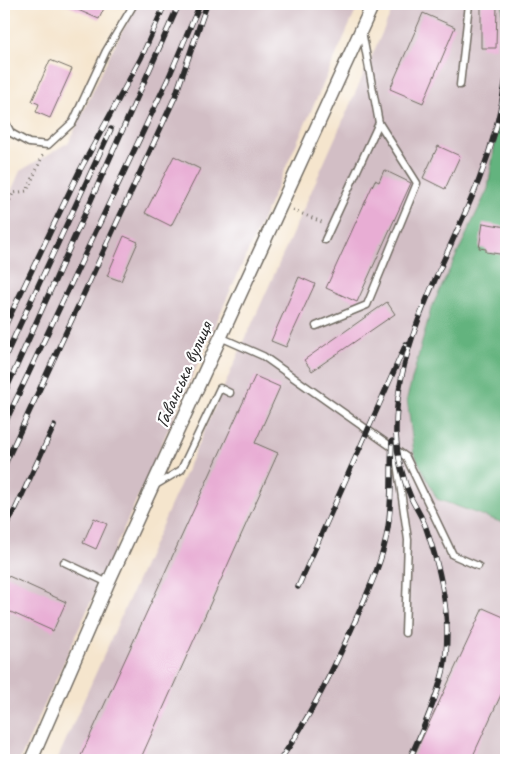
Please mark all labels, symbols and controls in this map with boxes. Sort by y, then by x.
street label: Гаванська вулиця [149,316,219,431]

